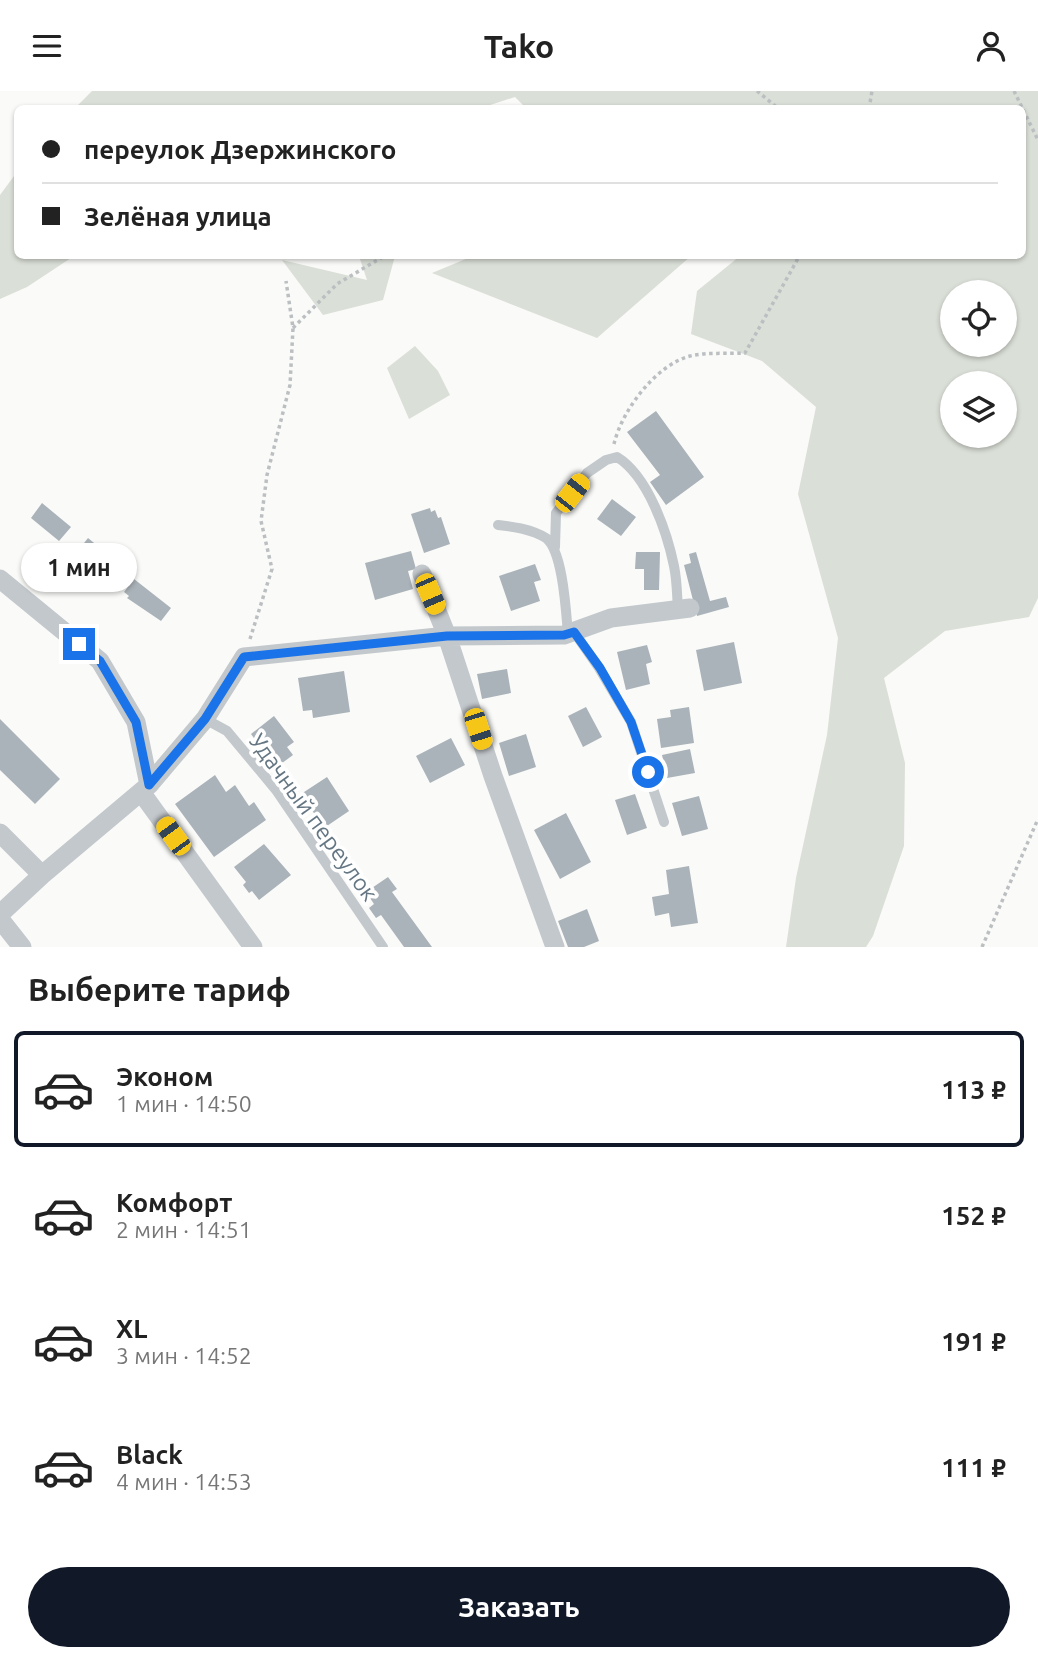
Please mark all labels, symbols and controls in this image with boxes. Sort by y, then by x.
icon: menu [28,27,66,65]
icon: person [972,27,1010,65]
text: Tako [484,28,554,64]
text: переулок Дзержинского [84,135,396,164]
text: Зелёная улица [84,202,272,231]
map controls [940,280,1017,448]
button: locate [940,280,1017,357]
button: layers [940,371,1017,448]
car [551,470,594,516]
callout: 1 мин [21,543,137,591]
text: 1 мин [47,555,111,580]
car [413,571,448,617]
route end [63,628,95,660]
car [462,706,495,752]
street label: Удачный переулок [245,729,383,905]
route start [632,756,664,788]
car [153,813,194,859]
text: Выберите тариф [28,971,291,1007]
icon: car [32,1058,95,1121]
text: Эконом [116,1062,213,1091]
text: 113 ₽ [941,1075,1006,1104]
text: 1 мин · 14:50 [116,1091,252,1116]
icon: car [32,1184,95,1247]
text: Комфорт [116,1188,232,1217]
text: 152 ₽ [941,1201,1006,1230]
text: 2 мин · 14:51 [116,1217,252,1242]
icon: car [32,1310,95,1373]
text: XL [116,1314,147,1343]
text: 191 ₽ [941,1327,1006,1356]
text: 3 мин · 14:52 [116,1343,252,1368]
icon: car [32,1436,95,1499]
text: Black [116,1440,183,1469]
text: 111 ₽ [941,1453,1006,1482]
text: 4 мин · 14:53 [116,1469,252,1494]
button: Заказать [28,1567,1010,1647]

